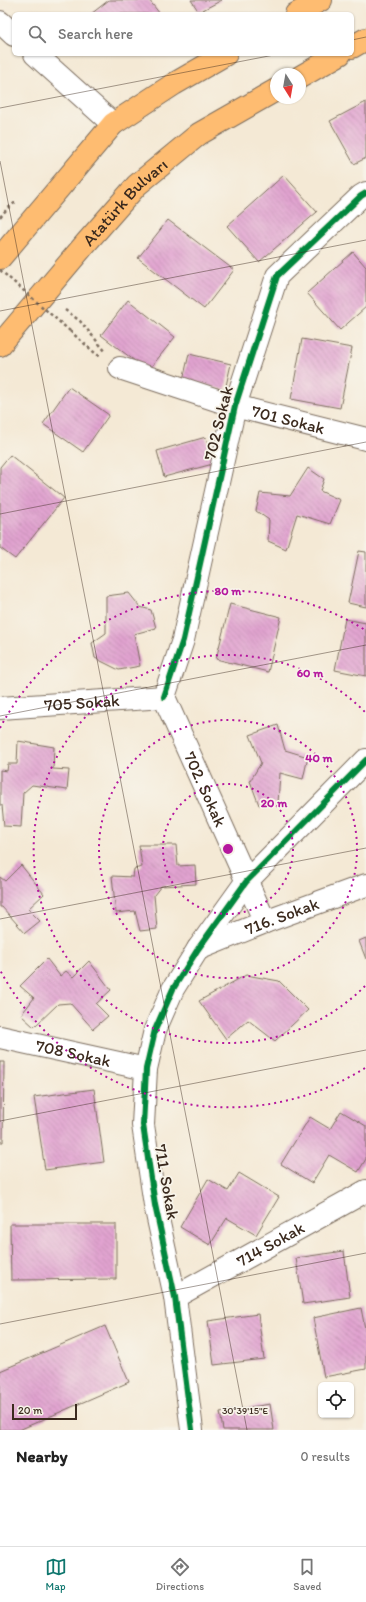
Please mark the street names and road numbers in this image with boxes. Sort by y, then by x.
street label: Atatürk Bulvarı [78,154,171,250]
street label: 702 Sokak [199,384,237,462]
street label: 701 Sokak [250,401,327,438]
street label: 705 Sokak [43,690,121,715]
street label: 702. Sokak [180,749,231,830]
street label: 716. Sokak [242,893,322,939]
street label: 708 Sokak [34,1035,113,1071]
street label: 711. Sokak [151,1143,184,1222]
street label: 714 Sokak [233,1217,308,1271]

